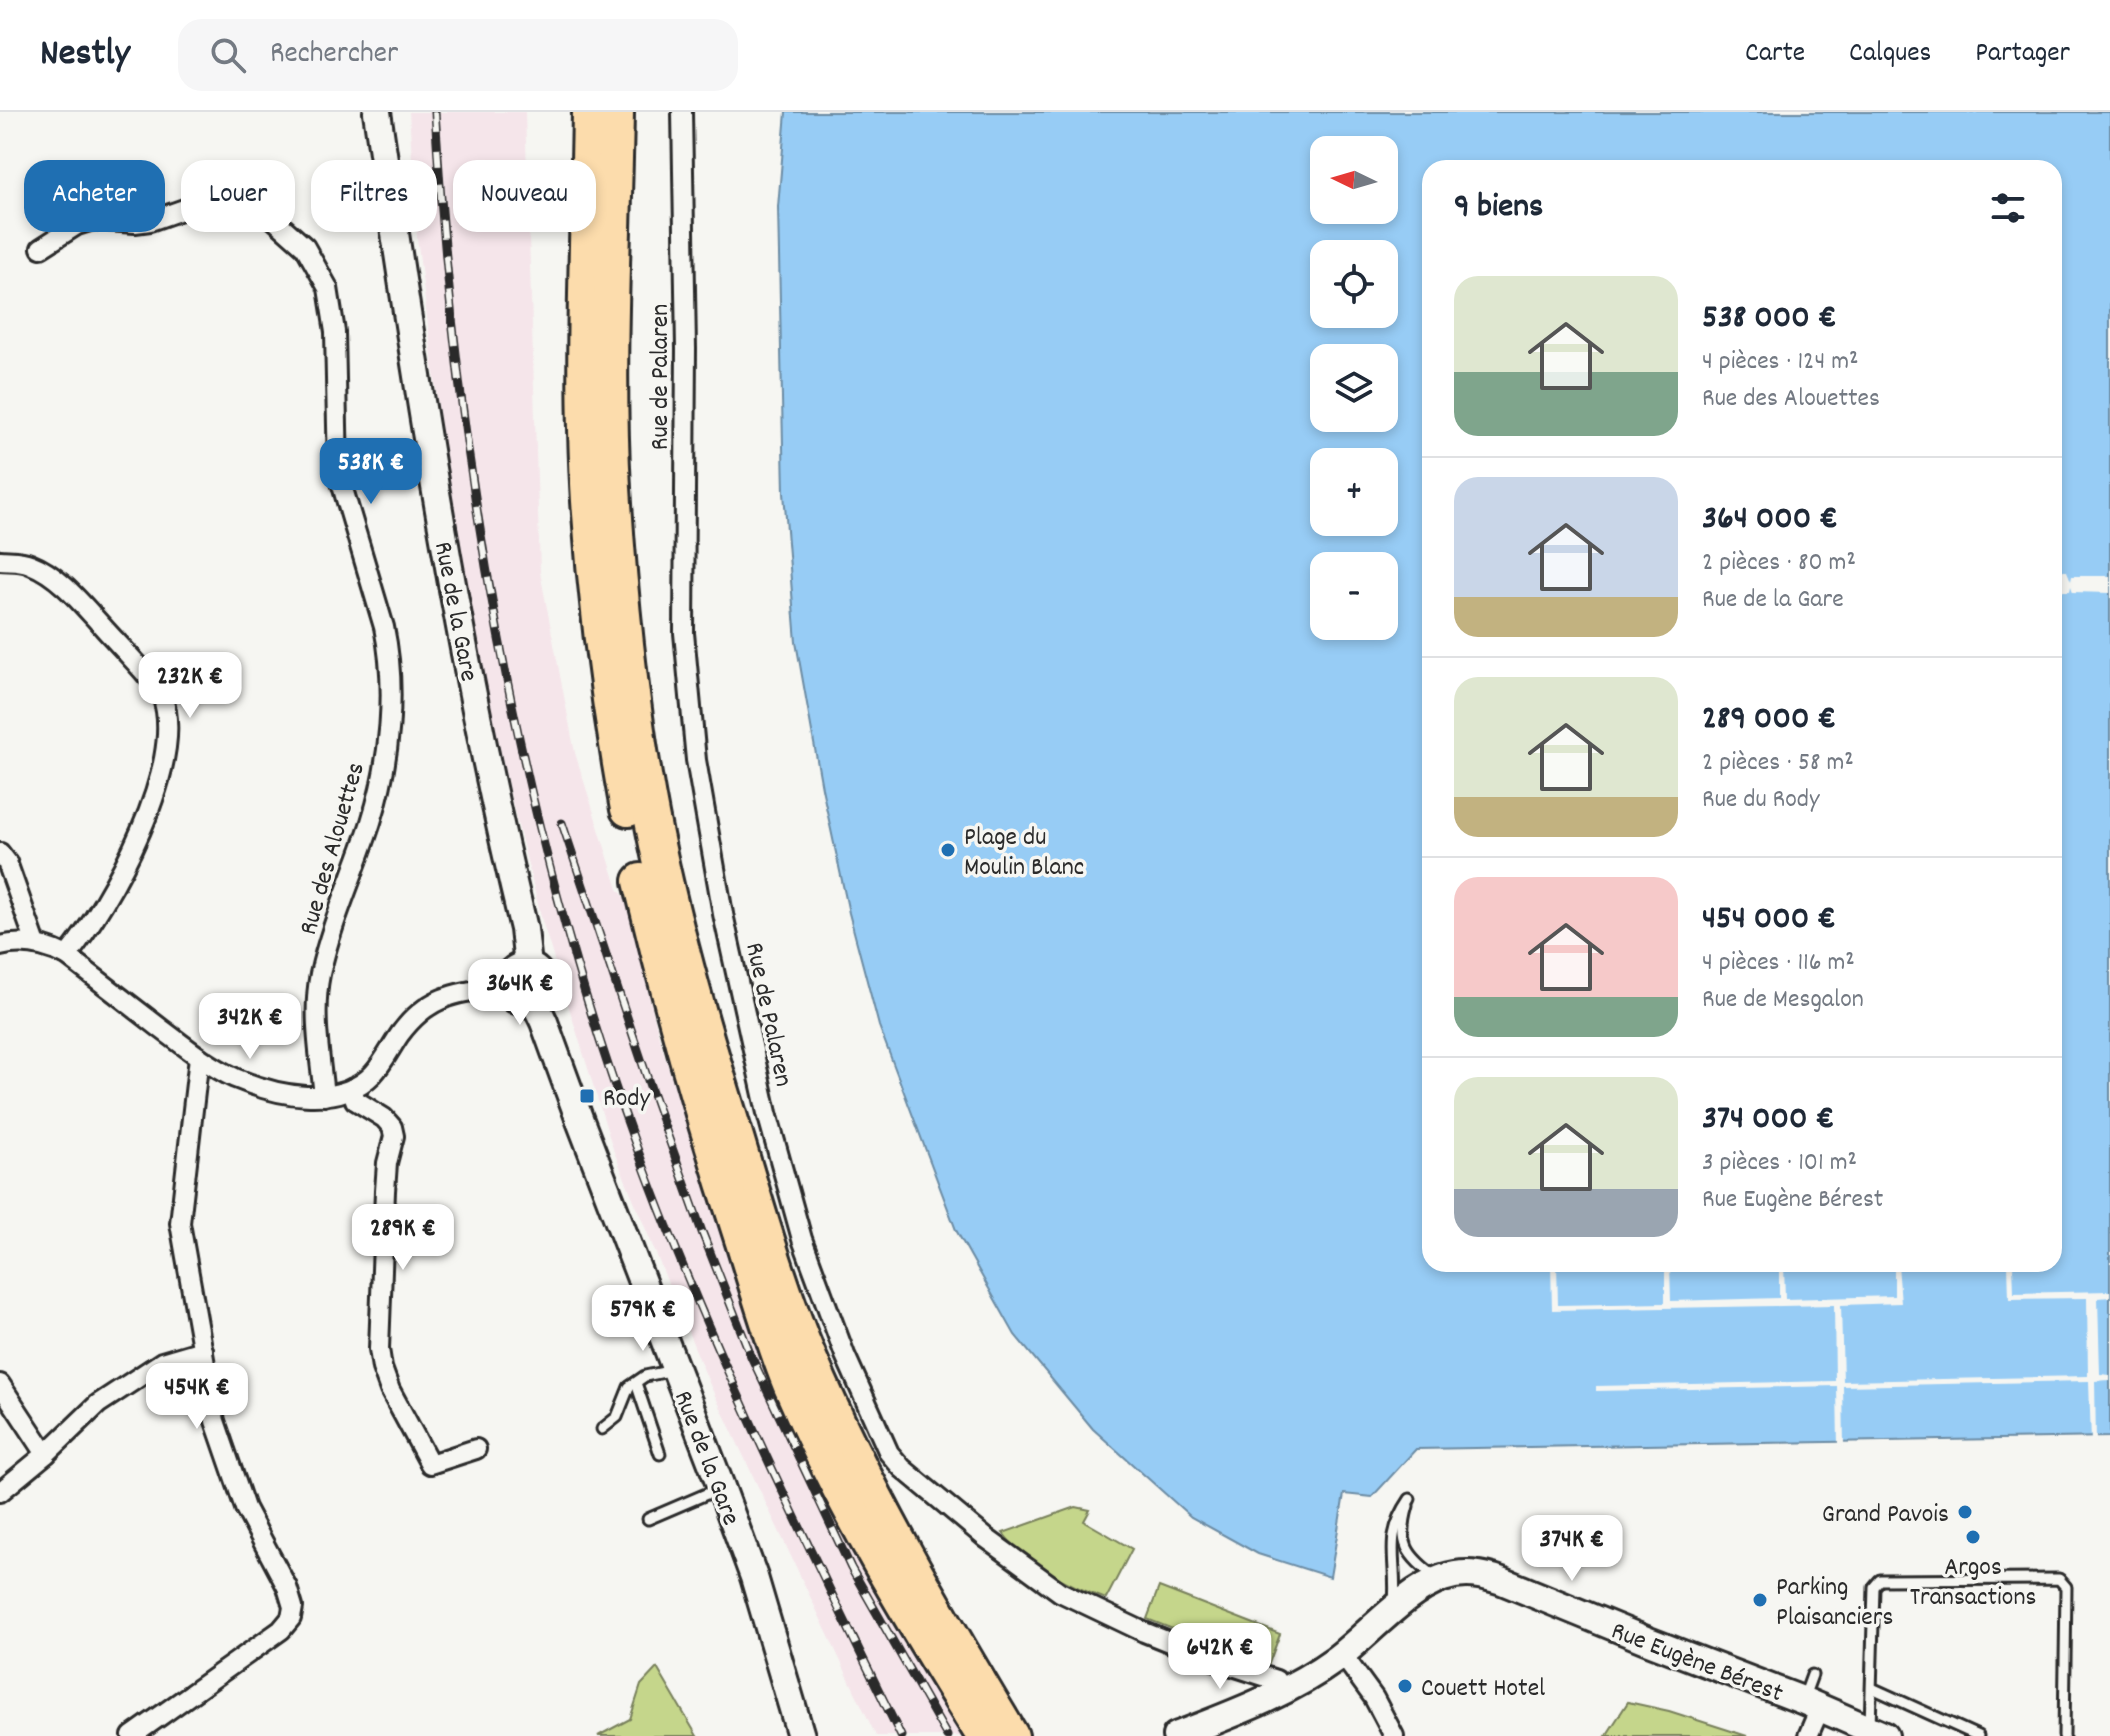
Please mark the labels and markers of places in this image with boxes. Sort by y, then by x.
pin: 538K € [306,438,436,506]
pin: 232K € [125,652,255,720]
place label: Plage du Moulin Blanc [964,820,1084,887]
marker: Plage du Moulin Blanc [939,841,957,859]
pin: 364K € [455,959,585,1027]
pin: 342K € [185,993,315,1061]
place label: Rody [603,1081,650,1118]
marker: Rody [578,1087,596,1105]
pin: 289K € [338,1204,468,1272]
pin: 579K € [578,1285,708,1353]
pin: 454K € [132,1363,262,1431]
place label: Grand Pavois [1822,1497,1949,1534]
marker: Grand Pavois [1956,1503,1974,1521]
pin: 374K € [1507,1515,1637,1583]
marker: Argos Transactions [1964,1528,1982,1546]
place label: Argos Transactions [1910,1550,2036,1617]
place label: Parking Plaisanciers [1776,1570,1893,1637]
marker: Parking Plaisanciers [1751,1591,1769,1609]
pin: 642K € [1155,1623,1285,1691]
place label: Couett Hotel [1421,1671,1545,1708]
marker: Couett Hotel [1396,1677,1414,1695]

